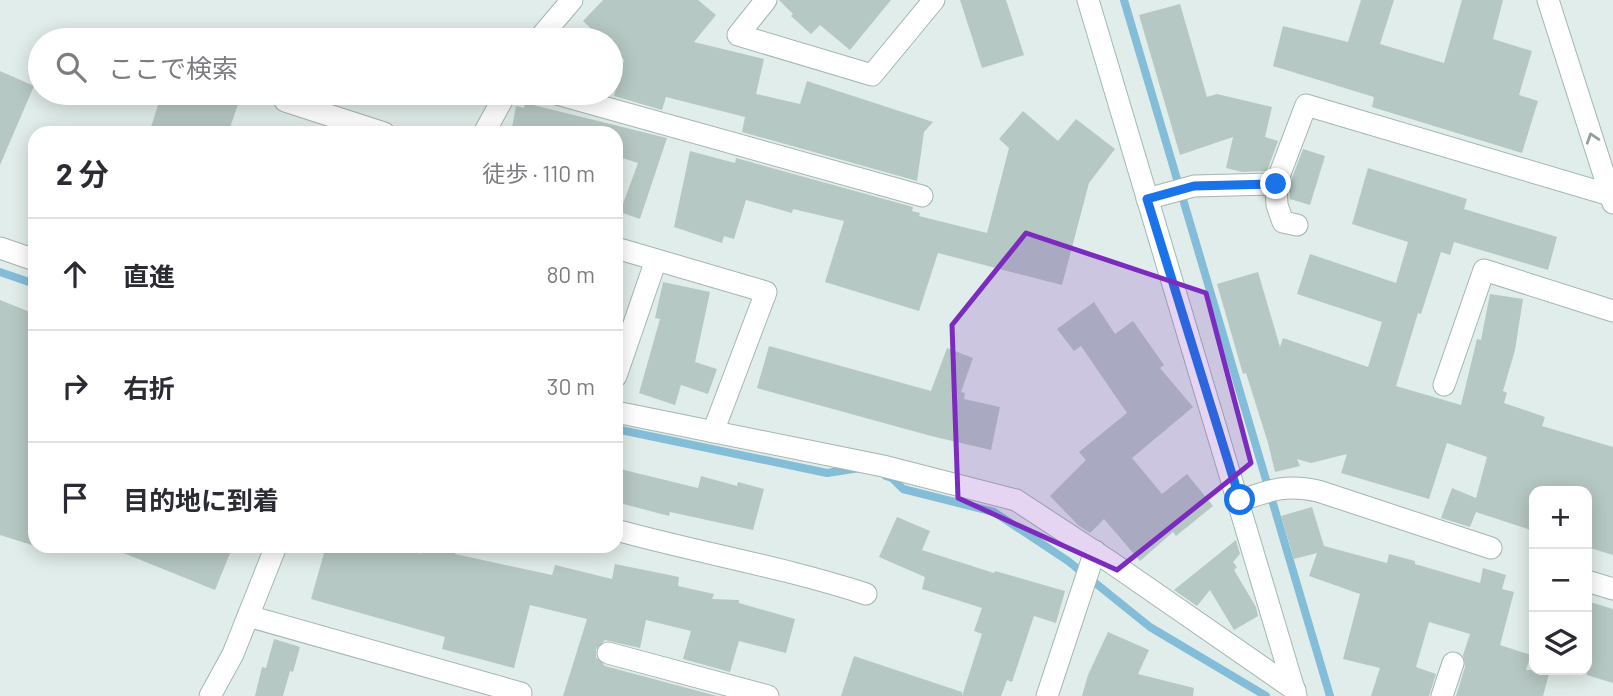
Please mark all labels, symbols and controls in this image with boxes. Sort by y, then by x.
search box [28,28,623,105]
icon: search [52,48,90,86]
text: ここで検索 [108,52,238,83]
one-way arrow [1586,133,1601,145]
text: 2 分 [56,155,109,191]
text: 徒歩 · 110 m [482,159,595,187]
route end [1260,168,1291,199]
icon: ahead [56,255,94,293]
text: 直進 [123,260,175,291]
text: 80 m [546,260,595,288]
icon: right [56,367,94,405]
text: 右折 [123,372,175,403]
text: 30 m [547,372,595,400]
icon: arrive [56,479,94,517]
text: 目的地に到着 [123,484,279,515]
route start [1224,484,1255,515]
map controls [1529,486,1592,675]
button: + [1529,486,1592,549]
button: − [1529,549,1592,612]
button: layers [1529,612,1592,675]

